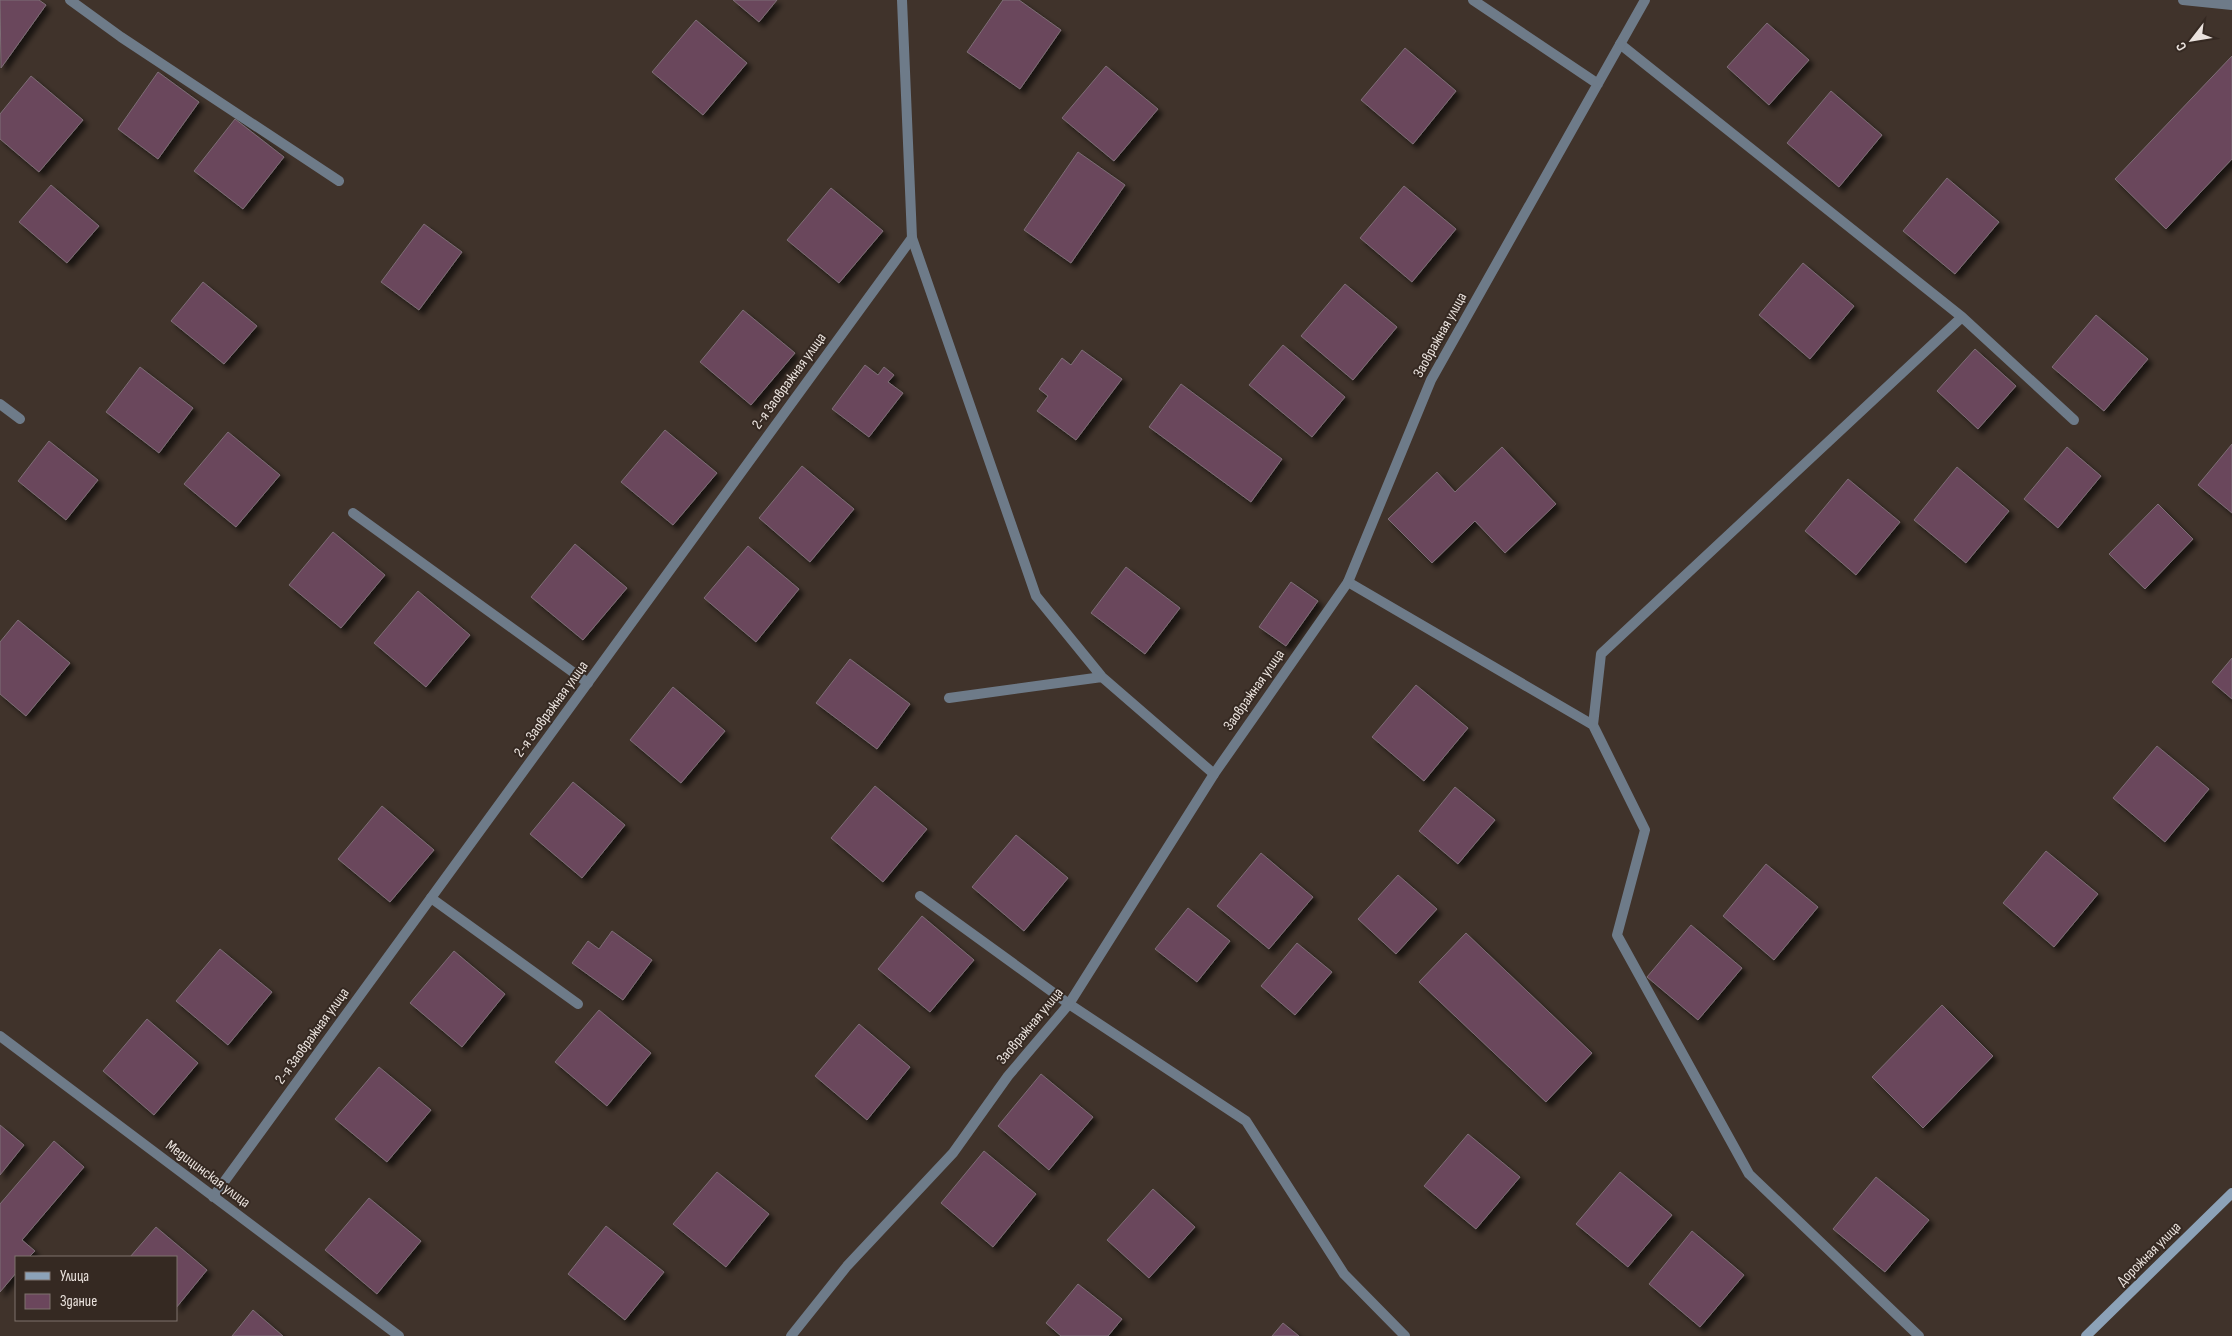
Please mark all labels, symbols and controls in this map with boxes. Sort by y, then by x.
north arrow [2167,15,2217,65]
text: С [2172,39,2190,54]
street label: Заовражная улица [1409,289,1471,381]
street label: 2-я Заовражная улица [748,329,830,433]
street label: Заовражная улица [1219,646,1289,734]
street label: 2-я Заовражная улица [510,657,592,761]
street label: 2-я Заовражная улица [271,984,353,1088]
street label: Заовражная улица [992,984,1068,1068]
street label: Медицинская улица [162,1136,254,1212]
street label: Дорожная улица [2113,1218,2185,1290]
legend [15,1256,178,1321]
text: Улица [60,1267,89,1286]
text: Здание [60,1292,97,1311]

